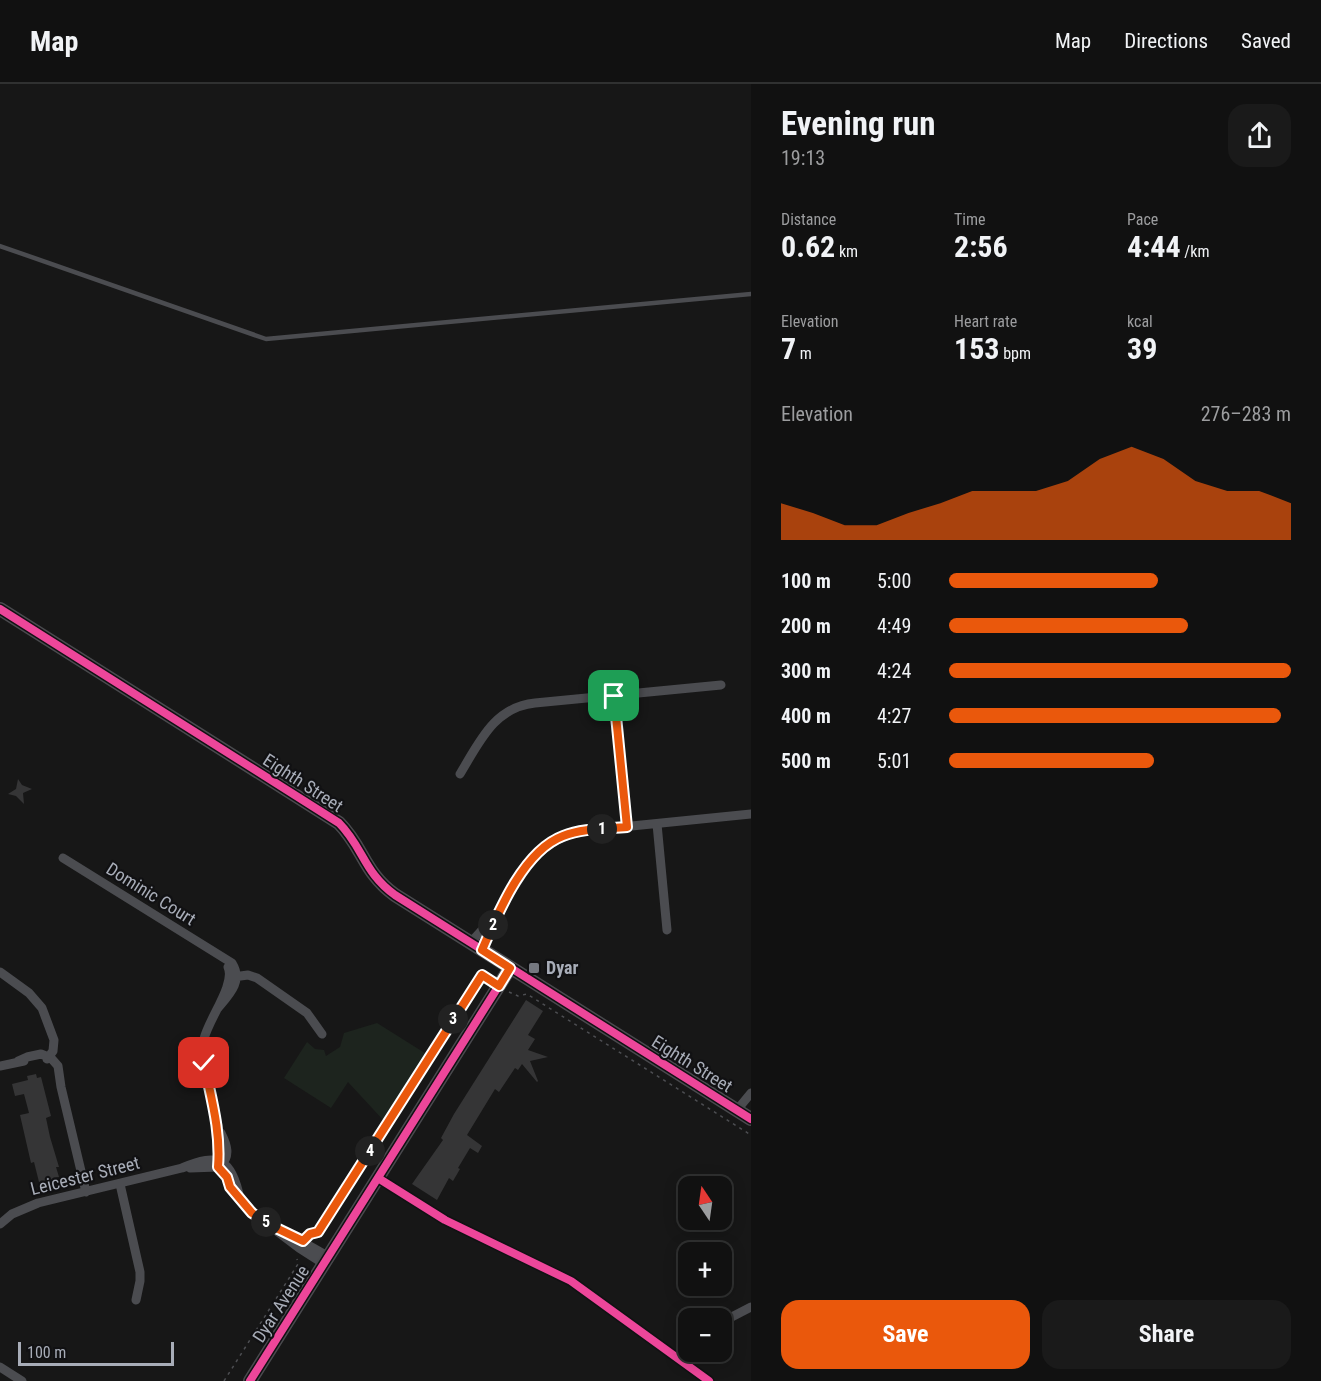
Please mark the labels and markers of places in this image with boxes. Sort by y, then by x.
pin [588,670,639,721]
pin: 1 [587,814,617,844]
pin: 2 [478,910,508,940]
place label: Dyar [546,957,579,978]
marker: Dyar [527,961,541,975]
pin: 3 [438,1004,468,1034]
pin [178,1037,229,1088]
pin: 4 [355,1136,385,1166]
pin: 5 [251,1207,281,1237]

